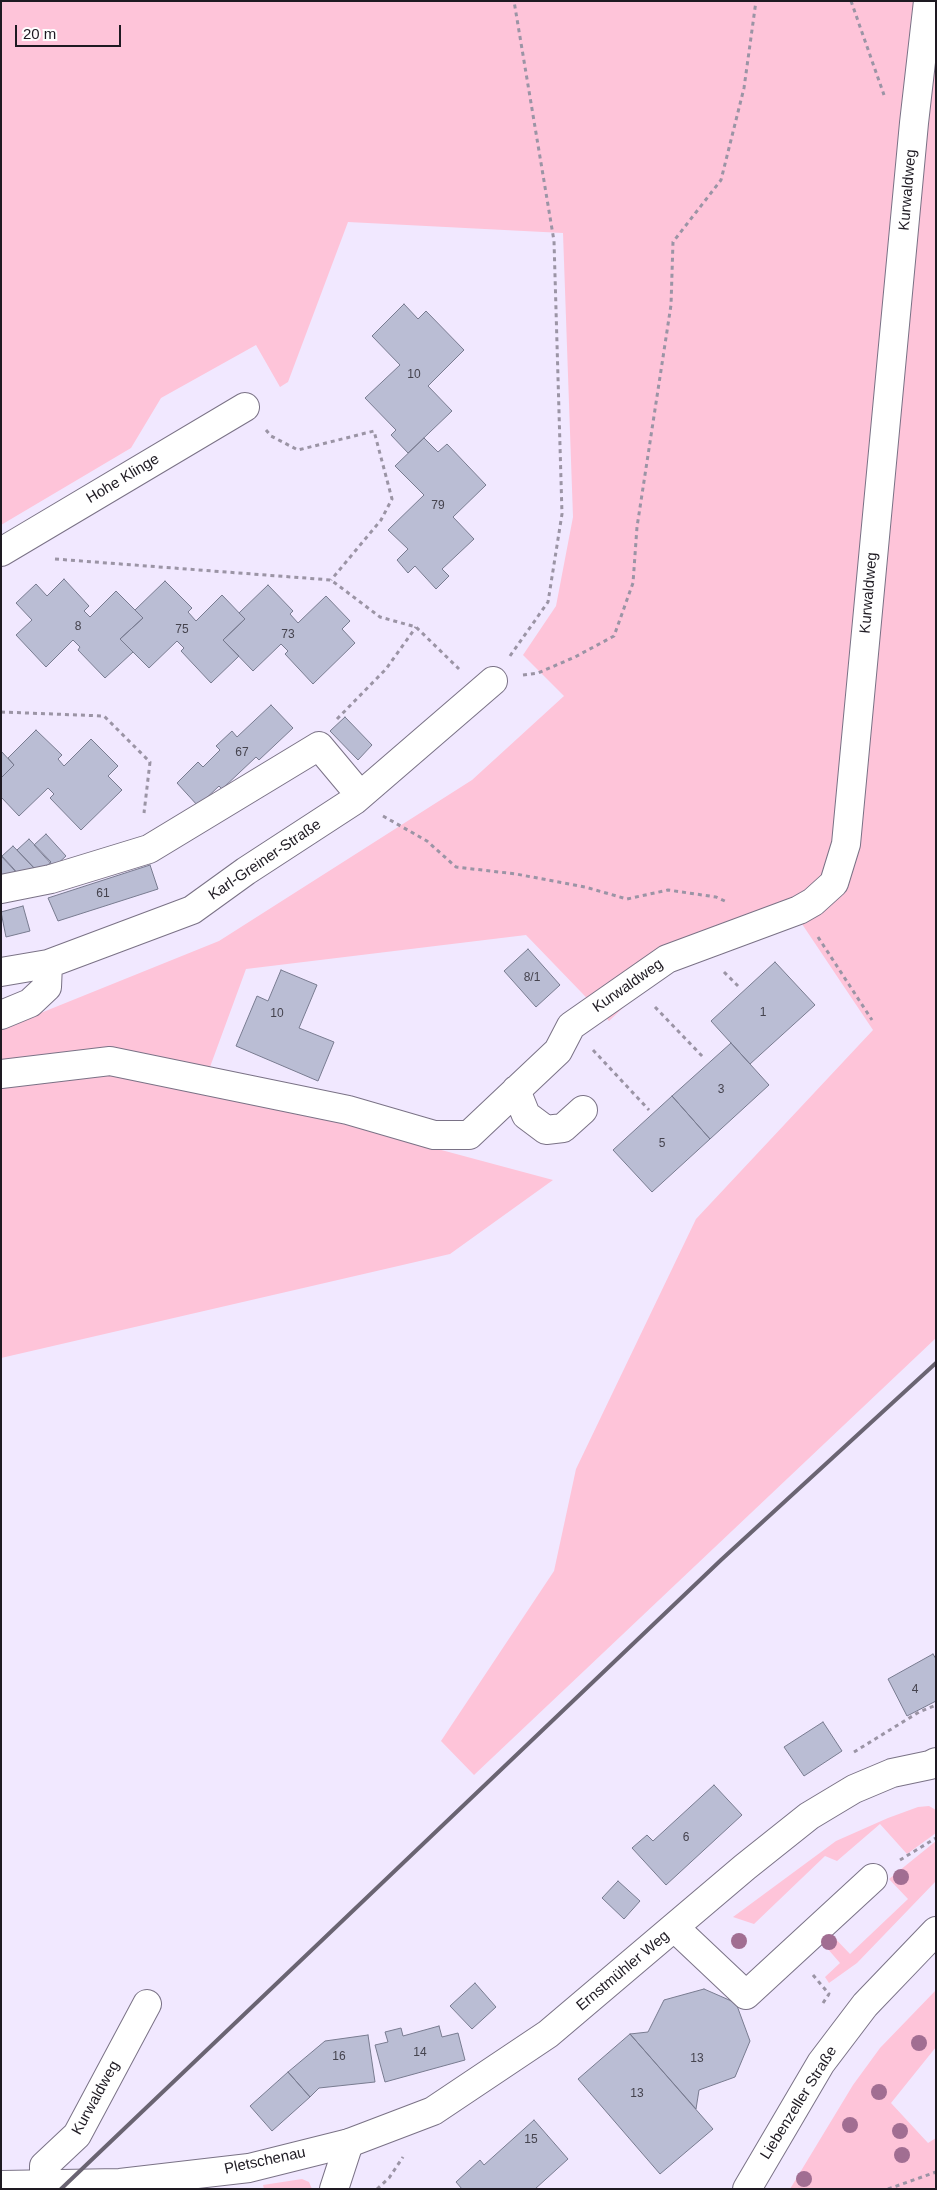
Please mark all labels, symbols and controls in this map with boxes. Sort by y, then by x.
scale bar [18,15,124,47]
text: 20 m [23,25,56,42]
street label: Kurwaldweg [895,149,921,231]
house number: 10 [407,368,421,382]
street label: Hohe Klinge [83,450,163,508]
house number: 79 [431,499,445,513]
street label: Kurwaldweg [856,552,882,634]
house number: 8 [75,620,81,634]
house number: 75 [175,623,189,637]
house number: 73 [281,628,295,642]
house number: 67 [235,746,249,760]
street label: Karl-Greiner-Straße [205,816,325,904]
house number: 61 [96,887,110,901]
street label: Kurwaldweg [589,955,667,1017]
house number: 8/1 [524,971,540,985]
house number: 1 [760,1006,766,1020]
house number: 10 [270,1007,284,1021]
house number: 3 [718,1083,724,1097]
house number: 5 [659,1137,665,1151]
house number: 4 [912,1683,918,1697]
house number: 6 [683,1831,689,1845]
street label: Ernstmühler Weg [573,1927,673,2015]
street label: Liebenzeller Straße [757,2043,841,2163]
house number: 14 [413,2046,427,2060]
house number: 16 [332,2050,346,2064]
house number: 13 [690,2052,704,2066]
street label: Kurwaldweg [68,2058,124,2138]
house number: 13 [630,2087,644,2101]
house number: 15 [524,2133,538,2147]
street label: Pletschenau [223,2144,307,2178]

